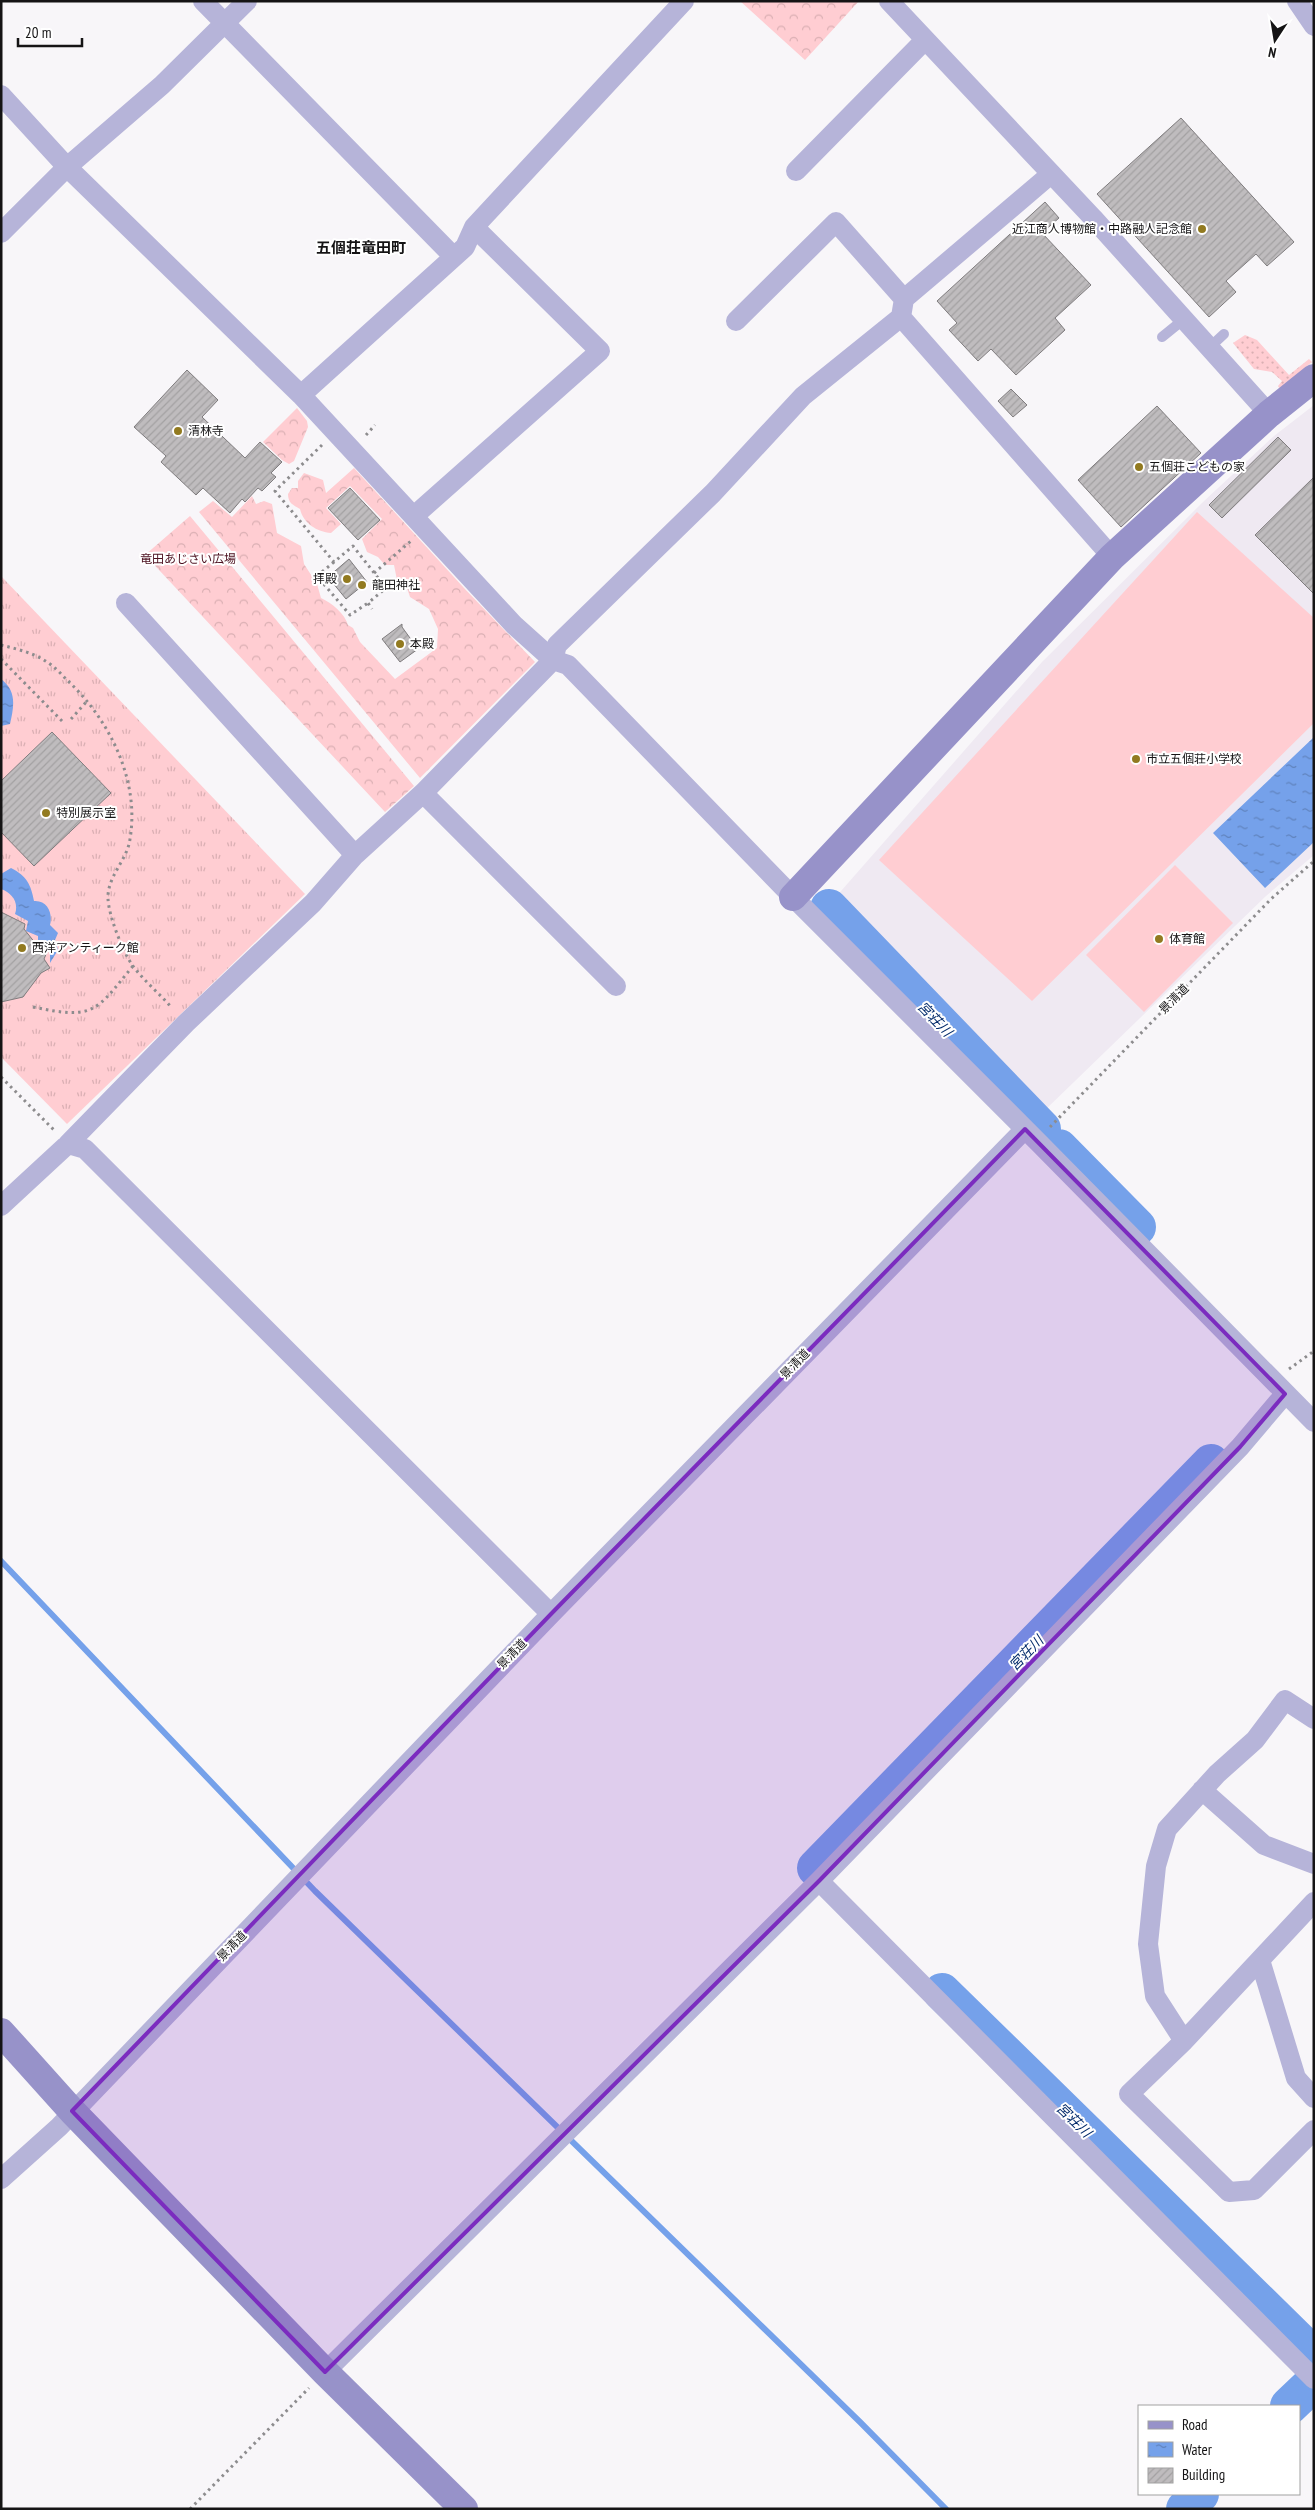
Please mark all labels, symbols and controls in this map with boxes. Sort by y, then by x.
scale bar [18,15,81,47]
north arrow [1250,15,1300,65]
text: 20 m [25,23,51,42]
text: N [1267,43,1278,62]
place label: 近江商人博物館・中路融人記念館 [1012,221,1192,236]
marker: 近江商人博物館・中路融人記念館 [1196,223,1208,235]
district label: 五個荘竜田町 [316,238,406,257]
place label: 清林寺 [188,423,224,438]
marker: 清林寺 [172,425,184,437]
place label: 五個荘こどもの家 [1149,459,1245,474]
marker: 五個荘こどもの家 [1133,461,1145,473]
park label: 竜田あじさい広場 [140,551,236,566]
place label: 拝殿 [313,571,337,586]
marker: 拝殿 [341,573,353,585]
place label: 龍田神社 [372,577,420,592]
marker: 龍田神社 [356,579,368,591]
place label: 本殿 [410,636,434,651]
marker: 本殿 [394,638,406,650]
place label: 市立五個荘小学校 [1146,751,1242,766]
marker: 市立五個荘小学校 [1130,753,1142,765]
place label: 特別展示室 [56,805,116,820]
marker: 特別展示室 [40,807,52,819]
place label: 体育館 [1169,931,1205,946]
marker: 体育館 [1153,933,1165,945]
place label: 西洋アンティーク館 [32,940,139,955]
marker: 西洋アンティーク館 [16,942,28,954]
street label: 景清道 [1156,981,1192,1017]
water label: 宮荘川 [914,998,957,1042]
street label: 景清道 [777,1345,813,1382]
water label: 宮荘川 [1005,1630,1048,1674]
street label: 景清道 [494,1635,530,1672]
street label: 景清道 [214,1927,250,1964]
water label: 宮荘川 [1053,2099,1097,2142]
legend [1138,2405,1300,2495]
text: Road [1182,2415,1208,2434]
text: Water [1182,2440,1213,2459]
text: Building [1182,2465,1225,2484]

